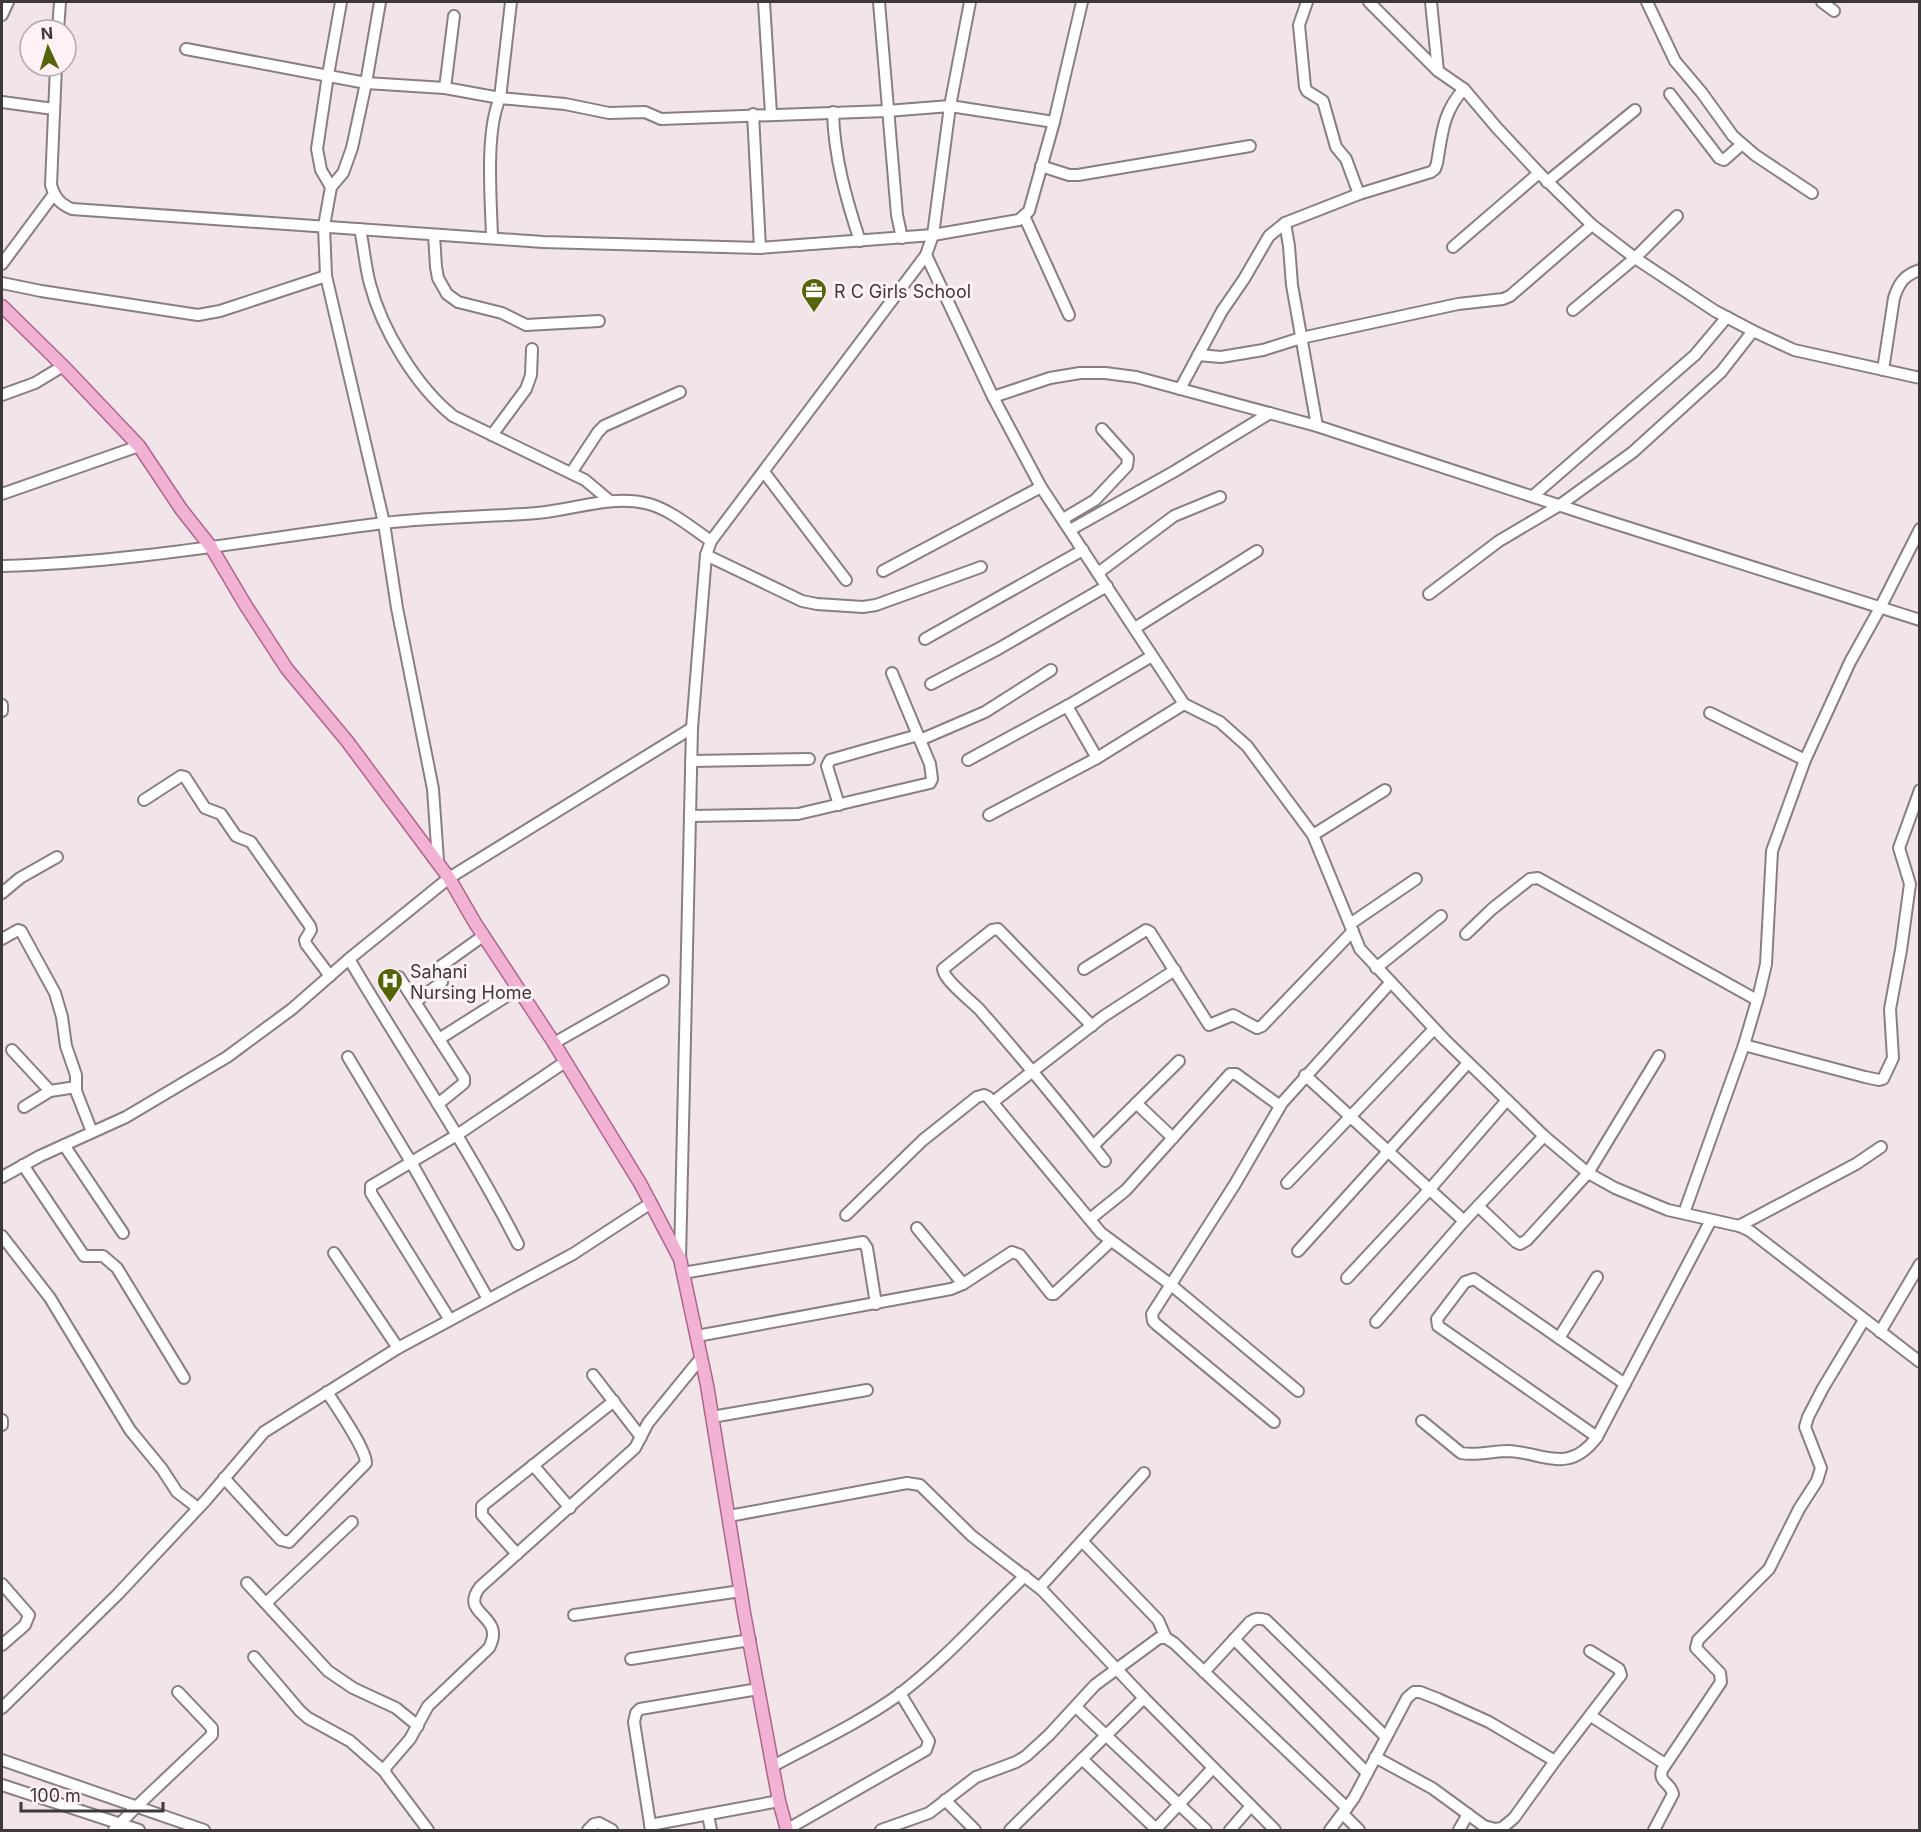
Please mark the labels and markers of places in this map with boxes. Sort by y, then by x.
office icon: R C Girls School [799,276,829,314]
place label: R C Girls School [834,281,971,302]
place label: Sahani Nursing Home [410,961,532,1003]
hospital icon: Sahani Nursing Home [375,966,405,1004]

